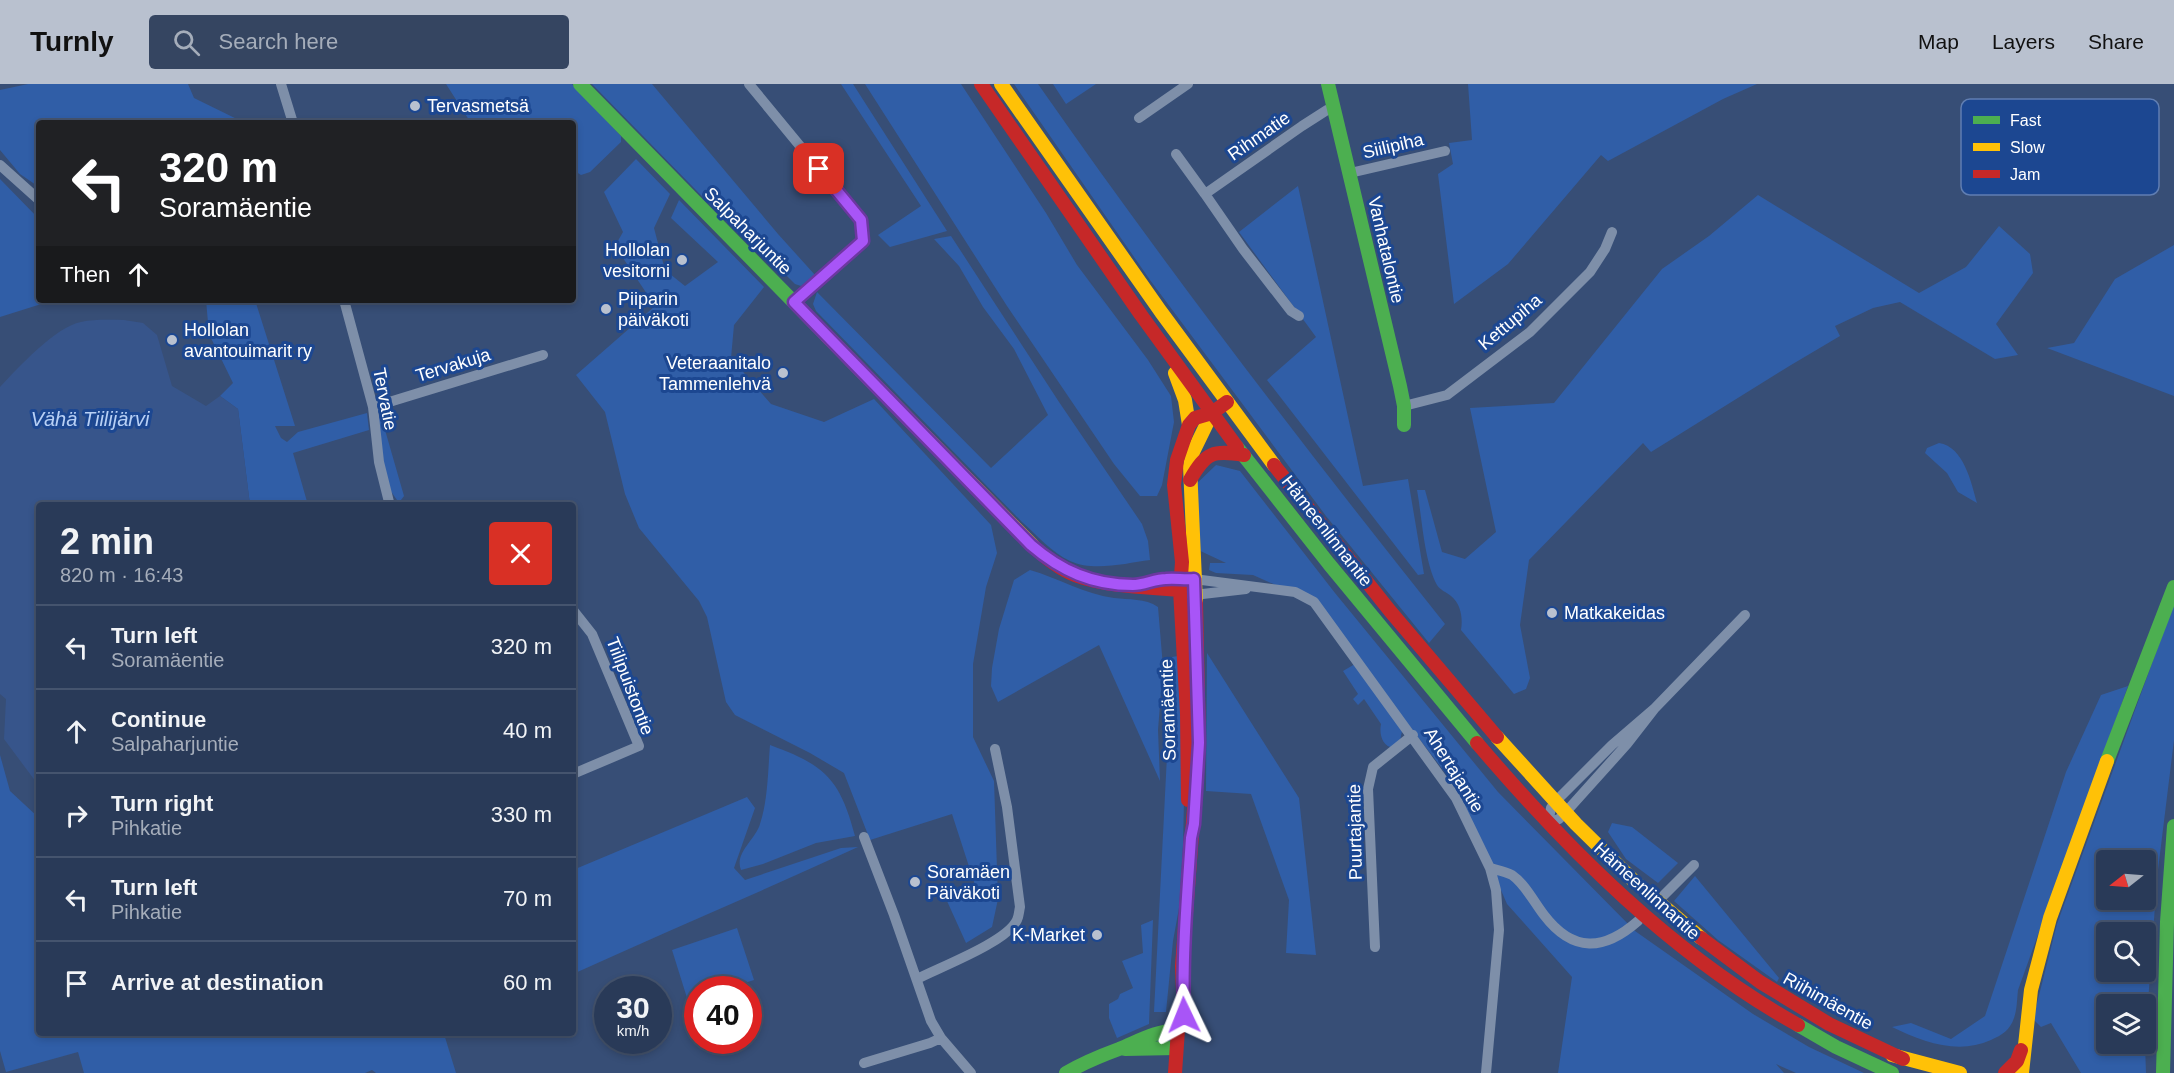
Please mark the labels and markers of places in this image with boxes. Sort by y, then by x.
place label: Tervasmetsä [427,96,530,116]
marker: Tervasmetsä [408,99,422,113]
pin [793,143,844,194]
place label: Hollolan vesitorni [603,240,670,281]
marker: Hollolan vesitorni [675,253,689,267]
place label: Piiparin päiväkoti [618,289,689,330]
marker: Piiparin päiväkoti [599,302,613,316]
place label: Hollolan avantouimarit ry [184,320,312,361]
marker: Hollolan avantouimarit ry [165,333,179,347]
place label: Veteraanitalo Tammenlehvä [659,353,772,394]
marker: Veteraanitalo Tammenlehvä [776,366,790,380]
place label: Matkakeidas [1564,603,1665,623]
marker: Matkakeidas [1545,606,1559,620]
place label: Soramäen Päiväkoti [927,862,1010,903]
marker: Soramäen Päiväkoti [908,875,922,889]
place label: K-Market [1012,925,1085,945]
marker: K-Market [1090,928,1104,942]

